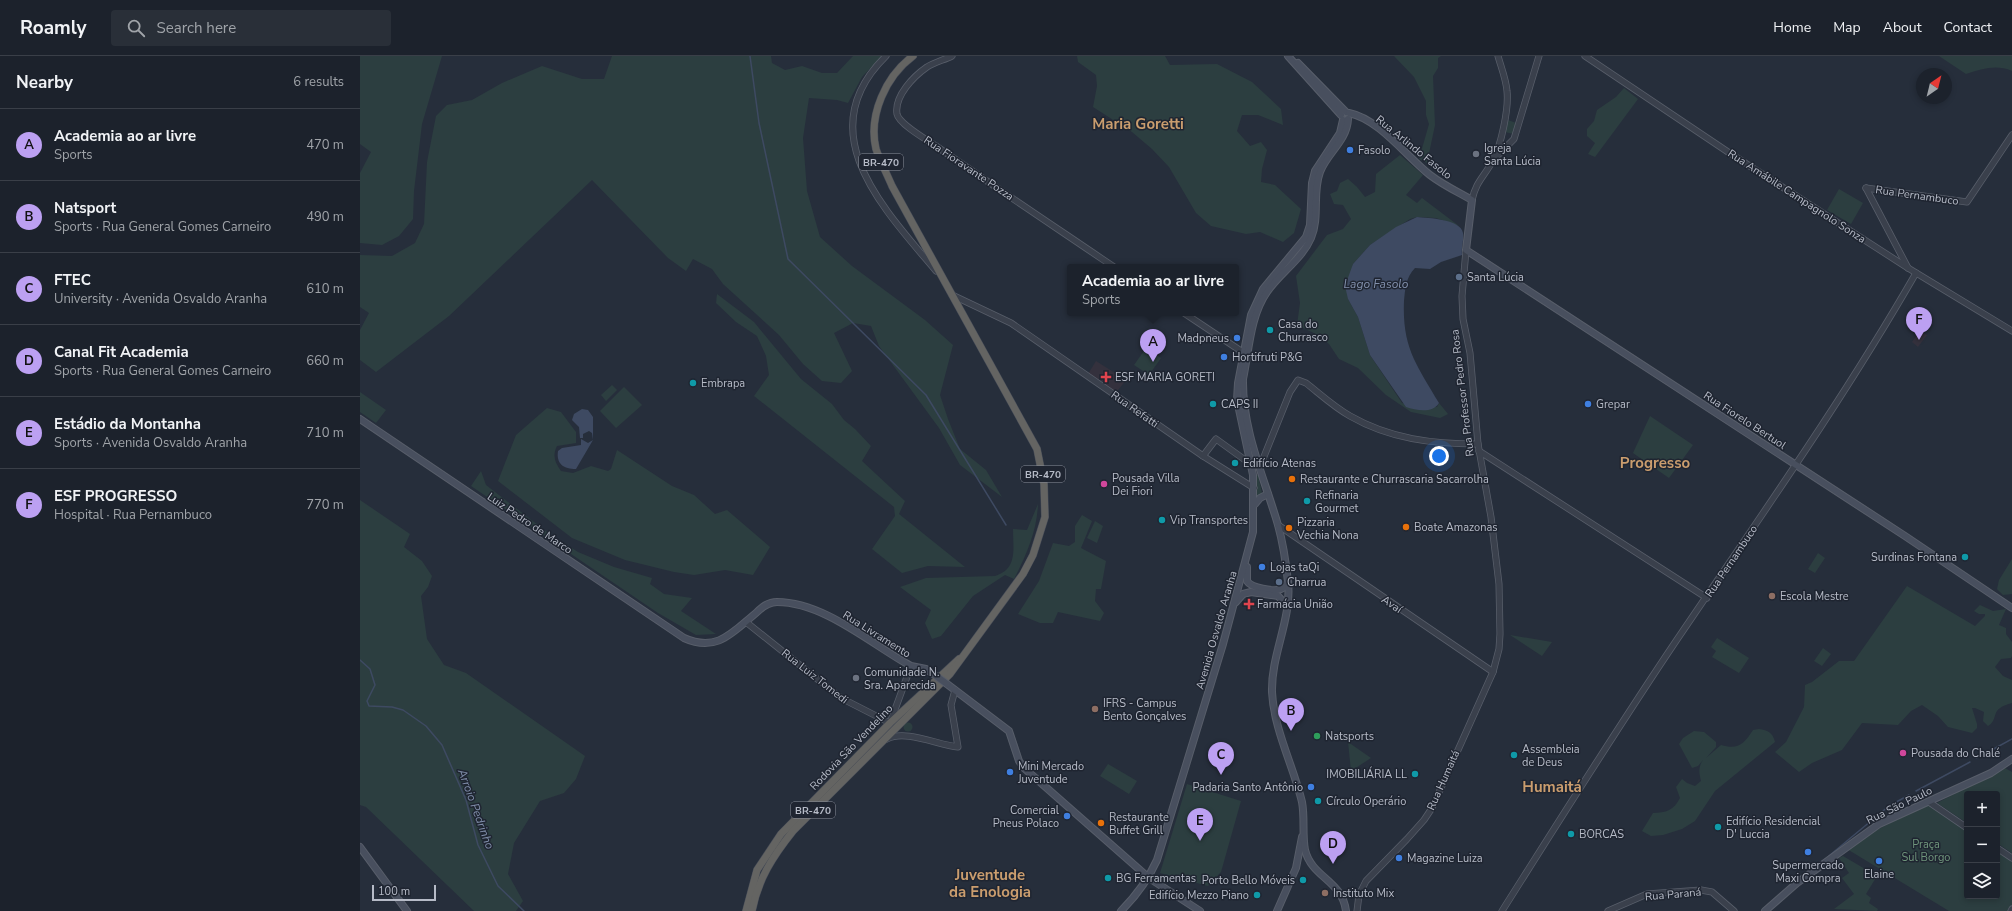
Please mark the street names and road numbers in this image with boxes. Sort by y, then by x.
street label: Rua Arlindo Fasolo [1373,112,1455,182]
street label: Rua Fioravante Pozza [921,133,1017,204]
street label: Rua Amábile Campagnolo Sonza [1725,146,1869,247]
road number: BR-470 [859,154,903,170]
street label: Rua Pernambuco [1874,182,1960,209]
street label: Rua Professor Pedro Rosa [1447,328,1478,457]
street label: Rua Refatti [1108,388,1161,431]
street label: Rua Fiorelo Bertuol [1701,388,1790,453]
road number: BR-470 [1021,466,1065,482]
street label: Luiz Pedro de Marco [484,489,575,557]
street label: Rua Pernambuco [1702,522,1761,600]
street label: Avenida Osvaldo Aranha [1192,569,1241,691]
street label: Avaí [1379,592,1406,617]
street label: Rua Livramento [840,608,914,661]
street label: Rua Luiz Tomedi [778,646,851,707]
street label: Rodovia São Vendelino [806,701,896,793]
street label: Rua Humaitá [1424,748,1463,813]
street label: Rua São Paulo [1864,783,1935,828]
road number: BR-470 [791,802,835,818]
street label: Rua Paraná [1644,885,1702,904]

